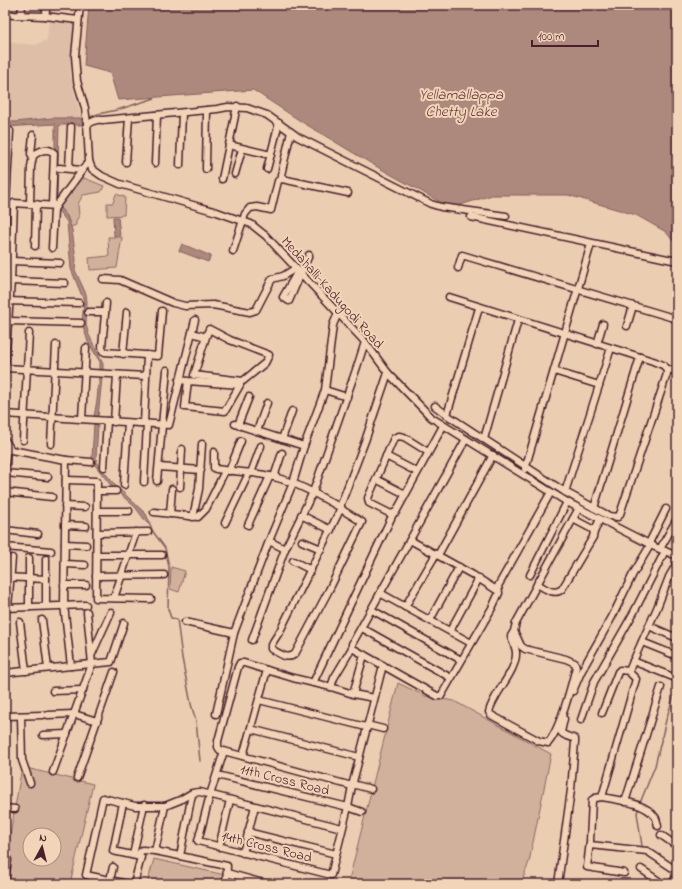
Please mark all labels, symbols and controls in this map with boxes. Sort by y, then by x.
scale bar [532,22,598,48]
text: 100 m [538,28,565,46]
water label: Yellamallappa Chetty Lake [419,84,504,124]
street label: Medahalli-Kadugodi Road [275,232,388,355]
street label: 11th Cross Road [238,759,332,802]
street label: 14th Cross Road [219,826,314,869]
north arrow [22,827,62,867]
text: N [38,830,48,846]

